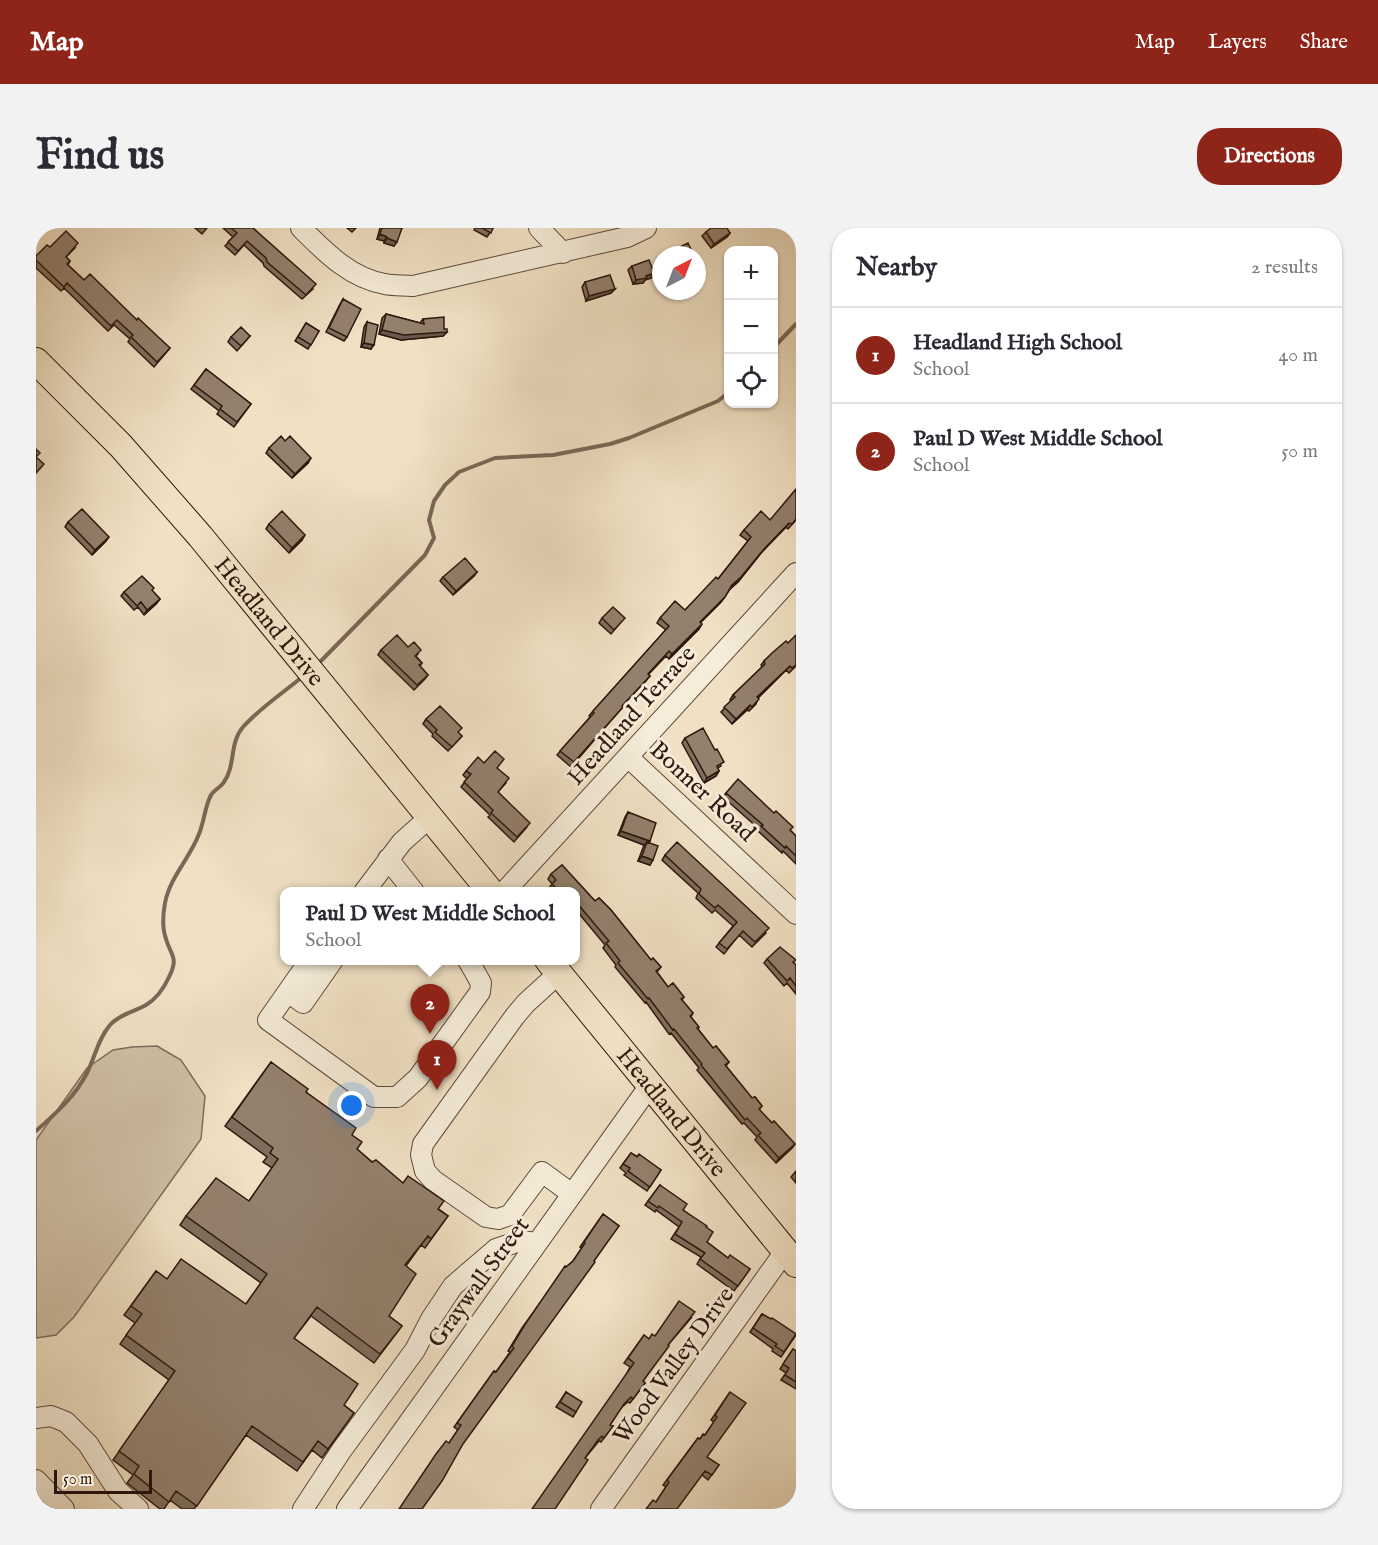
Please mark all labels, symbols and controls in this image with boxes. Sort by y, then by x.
text: Map [30,25,84,60]
text: Map [1135,29,1175,56]
text: Layers [1208,29,1267,56]
text: Share [1300,29,1348,56]
button: Directions [1197,128,1342,185]
text: Find us [36,130,164,183]
north arrow [652,246,706,300]
map controls [724,246,778,408]
button: + [724,246,778,300]
text: Nearby [856,251,937,284]
text: 2 results [1251,255,1318,280]
button: − [724,300,778,354]
text: Headland High School [913,329,1122,357]
text: 1 [872,343,879,368]
text: 40 m [1279,343,1318,368]
button: locate [724,354,778,408]
text: School [913,357,969,382]
text: Paul D West Middle School [913,425,1163,453]
text: 2 [871,439,880,464]
text: 50 m [1281,439,1318,464]
text: School [913,453,969,478]
street label: Headland Drive [206,551,331,693]
street label: Headland Terrace [561,640,703,793]
street label: Bonner Road [643,735,762,849]
popup [280,887,580,965]
text: Paul D West Middle School [305,900,555,928]
text: School [305,928,362,953]
pin: 2 [410,984,450,1034]
pin: 1 [418,1040,456,1090]
street label: Headland Drive [609,1042,733,1184]
your location [337,1091,366,1120]
street label: Graywall Street [421,1211,537,1354]
street label: Wood Valley Drive [607,1281,742,1451]
scale bar [54,1467,152,1494]
text: 50 m [63,1470,92,1490]

